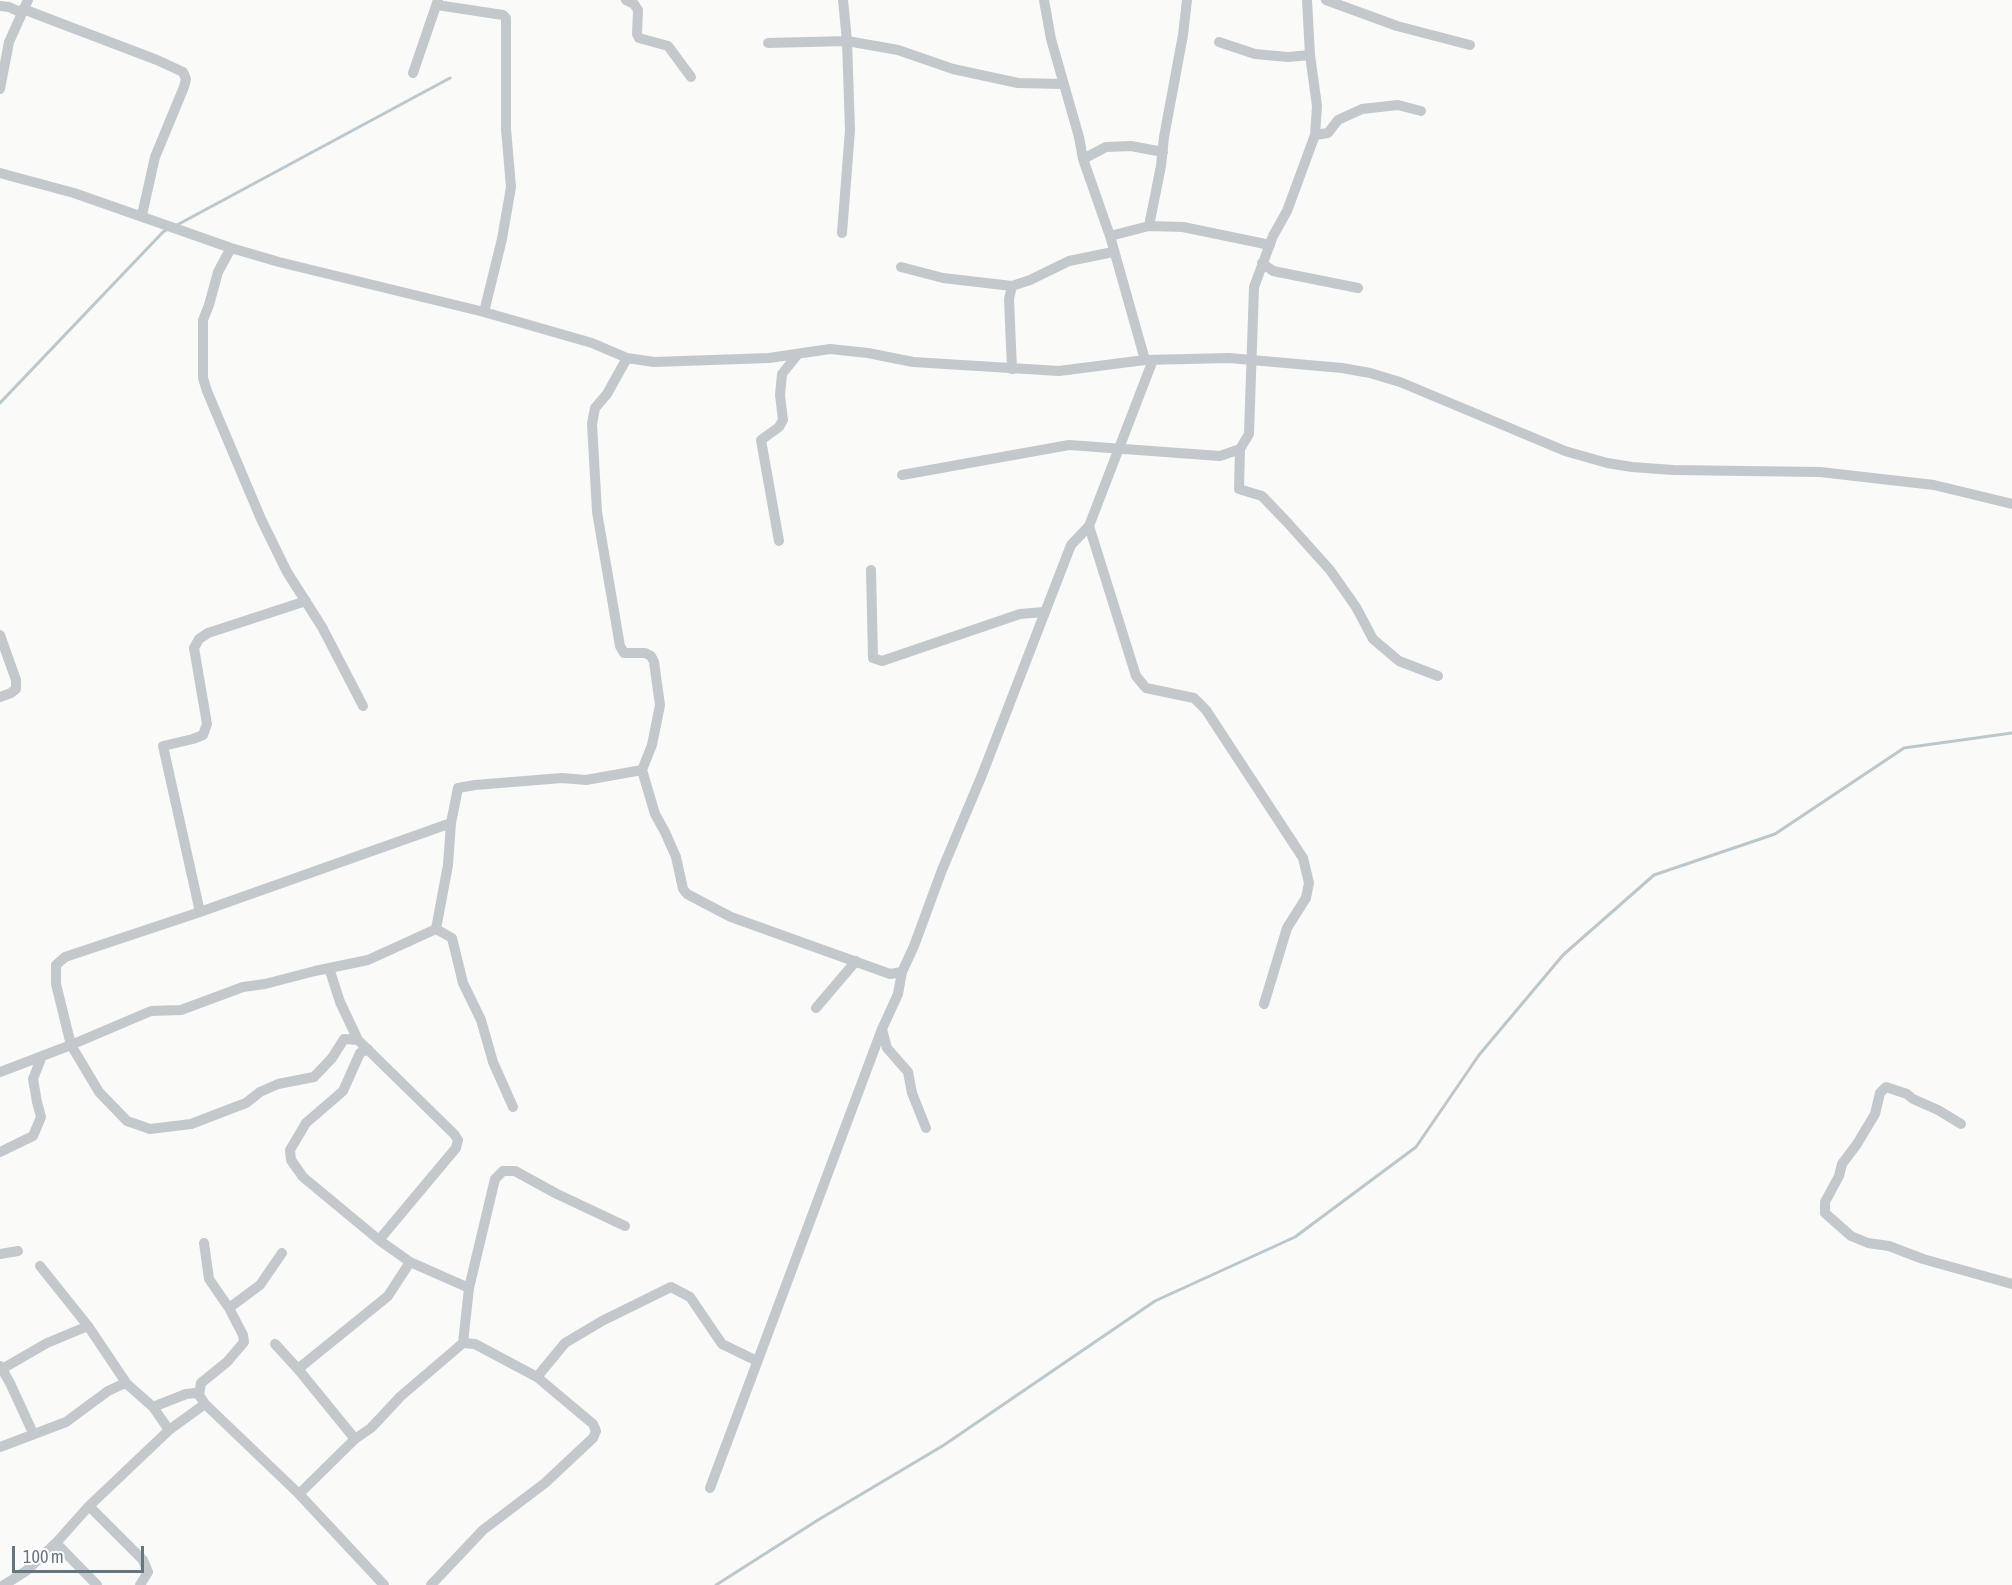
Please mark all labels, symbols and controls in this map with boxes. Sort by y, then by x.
scale bar [15,1534,147,1572]
text: 100 m [23,1546,64,1567]

